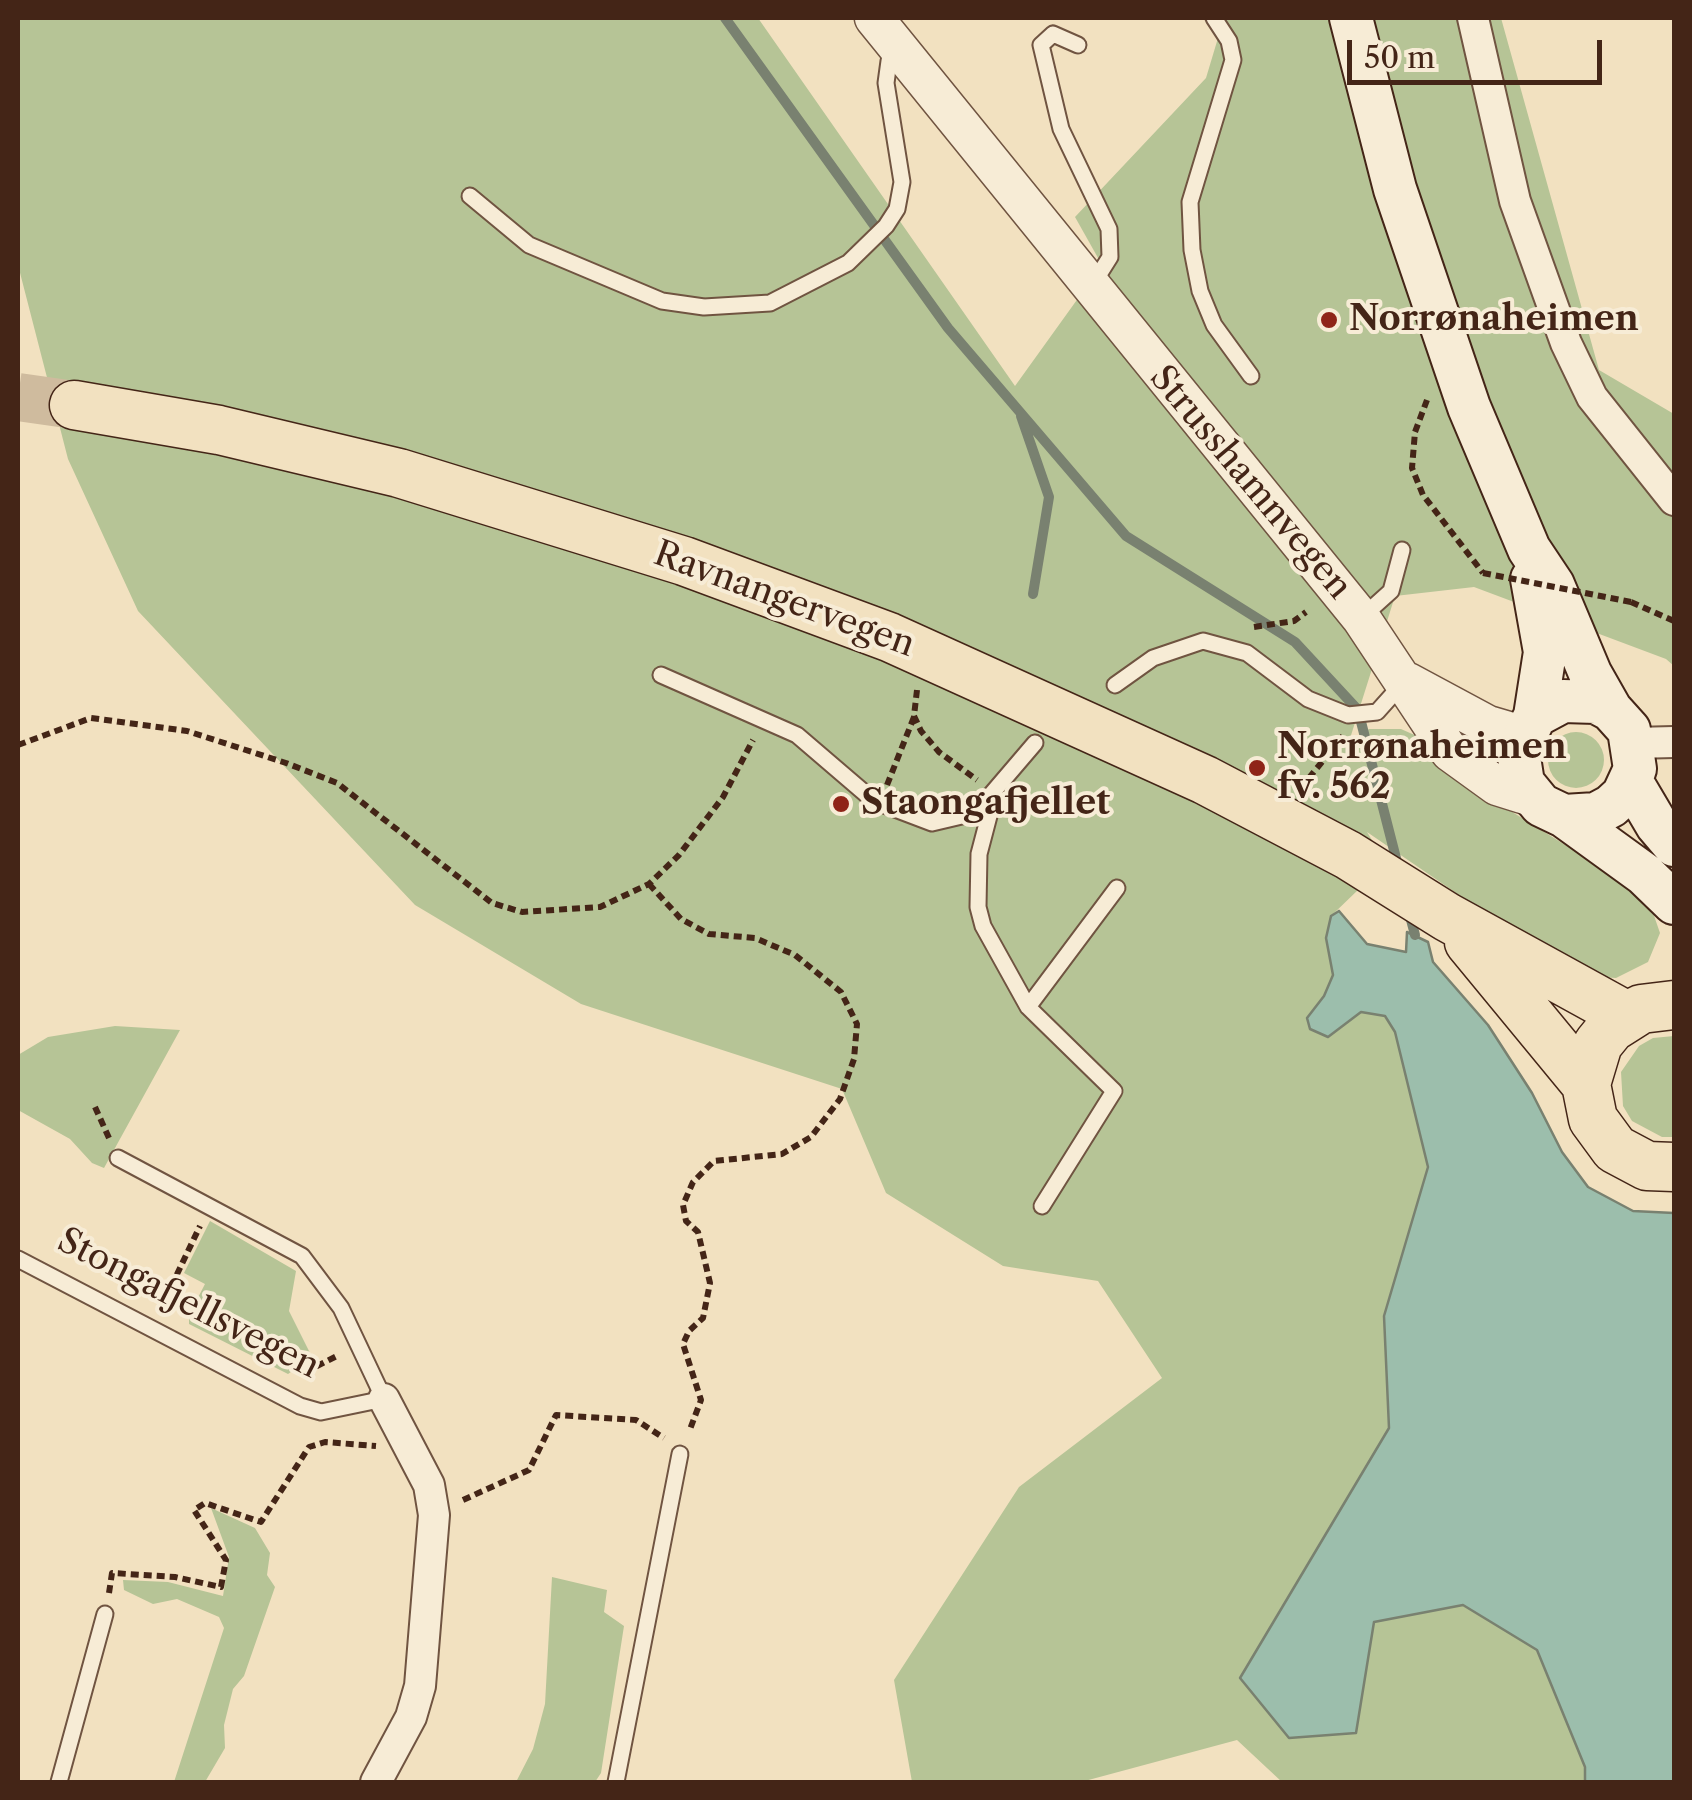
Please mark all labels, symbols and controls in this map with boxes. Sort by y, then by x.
scale bar [1352,20,1607,82]
text: 50 m [1364,39,1435,76]
place label: Norrønaheimen [1349,299,1639,341]
marker: Norrønaheimen [1318,309,1340,331]
street label: Strusshamnvegen [1140,358,1360,608]
street label: Ravnangervegen [648,533,920,667]
place label: Norrønaheimen fv. 562 [1277,727,1567,809]
marker: Norrønaheimen fv. 562 [1246,757,1268,779]
place label: Staongafjellet [861,783,1110,825]
marker: Staongafjellet [830,793,852,815]
street label: Stongafjellsvegen [50,1220,326,1388]

